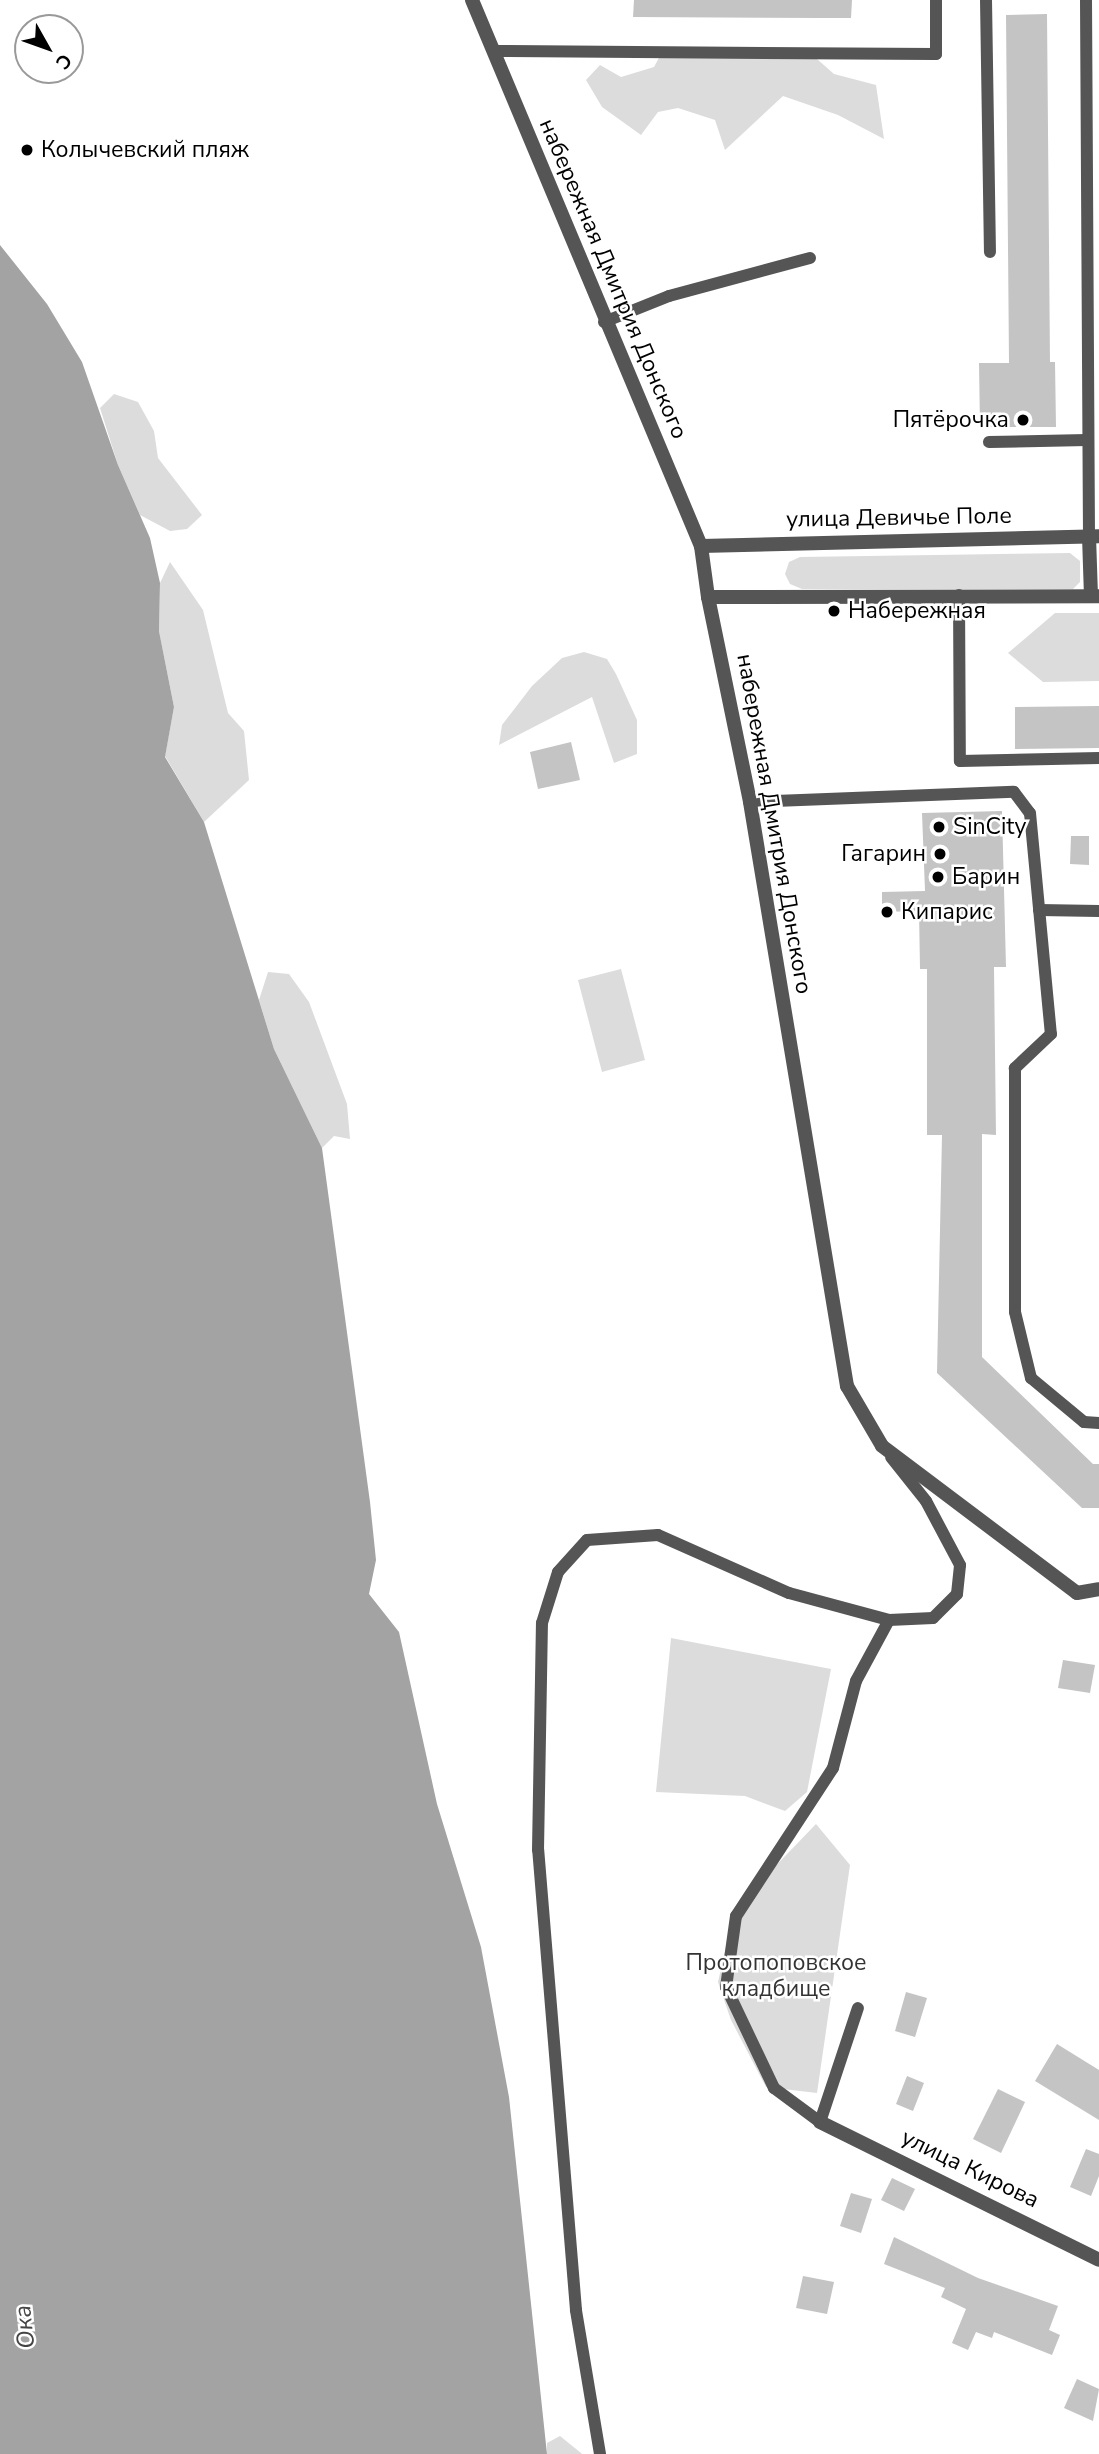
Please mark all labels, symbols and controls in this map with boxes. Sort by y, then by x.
north arrow [14,14,84,84]
text: С [49,48,78,75]
street label: набережная Дмитрия Донского [533,115,693,443]
place label: Колычевский пляж [41,136,249,164]
marker: Колычевский пляж [19,142,35,158]
place label: Пятёрочка [893,406,1009,434]
marker: Пятёрочка [1015,412,1031,428]
street label: улица Девичье Поле [786,502,1012,534]
place label: Набережная [848,597,986,625]
marker: Набережная [826,603,842,619]
street label: набережная Дмитрия Донского [730,652,818,996]
place label: SinCity [953,813,1026,841]
marker: SinCity [931,819,947,835]
place label: Гагарин [841,840,926,868]
marker: Гагарин [932,846,948,862]
place label: Барин [952,863,1020,891]
marker: Барин [930,869,946,885]
place label: Кипарис [901,898,993,926]
marker: Кипарис [879,904,895,920]
park label: Протопоповское кладбище [685,1949,867,2003]
street label: улица Кирова [897,2124,1043,2214]
water label: Ока [8,2304,42,2350]

